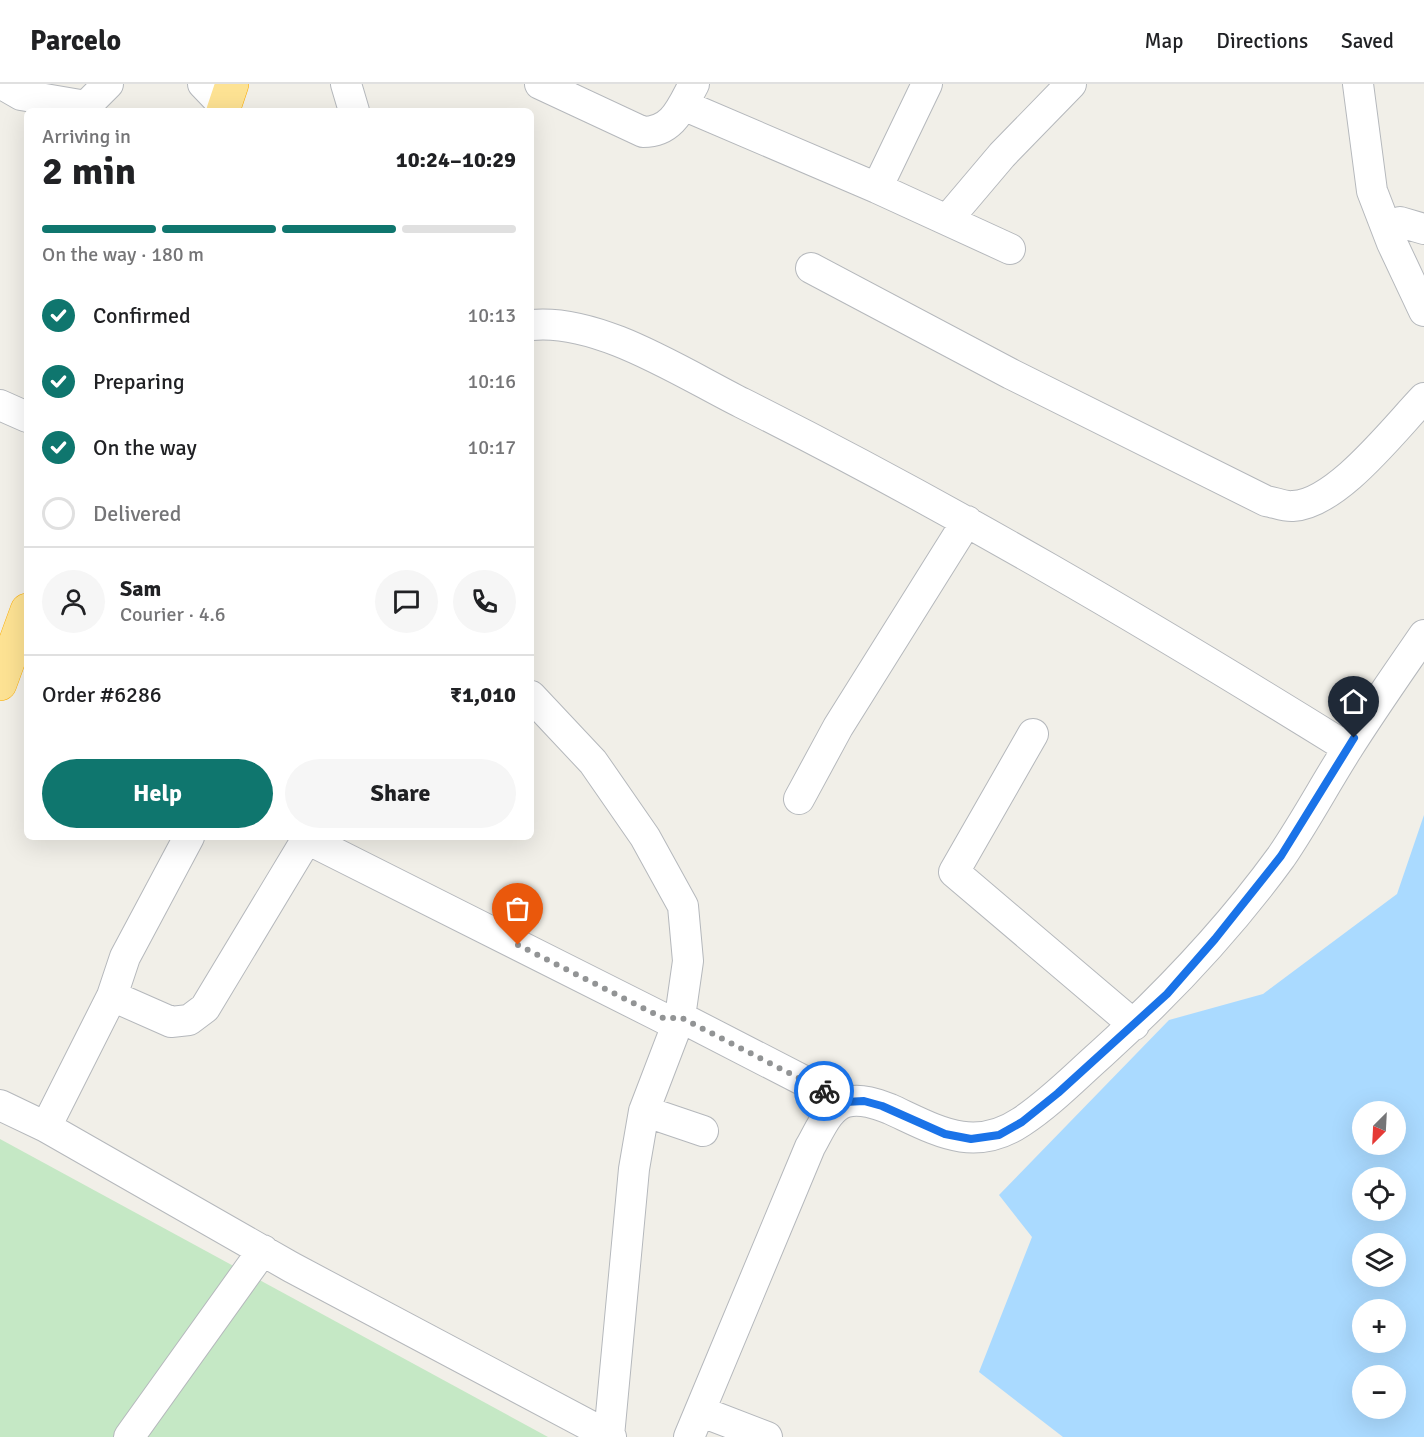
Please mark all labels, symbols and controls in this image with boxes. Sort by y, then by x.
text: Parcelo [30,24,121,58]
text: Map [1145,28,1183,54]
text: Directions [1216,28,1308,54]
text: Saved [1341,28,1394,54]
text: Arriving in [42,124,131,149]
text: 10:24–10:29 [396,146,516,173]
text: 2 min [42,147,136,195]
text: On the way · 180 m [42,242,204,267]
icon: check [42,299,75,332]
text: Confirmed [93,302,191,329]
text: 10:13 [467,303,516,328]
icon: check [42,365,75,398]
text: Preparing [93,368,185,395]
text: 10:16 [467,369,516,394]
icon: check [42,431,75,464]
text: On the way [93,434,197,461]
text: 10:17 [467,435,516,460]
text: Delivered [93,500,181,527]
button: person [42,570,105,633]
button: chat [375,570,438,633]
button: phone [453,570,516,633]
text: Sam [120,575,161,602]
text: Courier · 4.6 [120,602,226,627]
pin [1328,676,1379,738]
text: Order #6286 [42,681,162,708]
text: ₹1,010 [450,681,516,708]
icon: home [1337,685,1370,718]
button: Help [42,759,273,828]
button: Share [285,759,516,828]
pin [492,883,543,945]
icon: bag [501,892,534,925]
courier [794,1061,854,1121]
icon: bike [808,1075,841,1108]
north arrow [1352,1101,1406,1155]
map controls [1352,1101,1406,1419]
button: locate [1352,1167,1406,1221]
button: layers [1352,1233,1406,1287]
button: + [1352,1299,1406,1353]
button: − [1352,1365,1406,1419]

